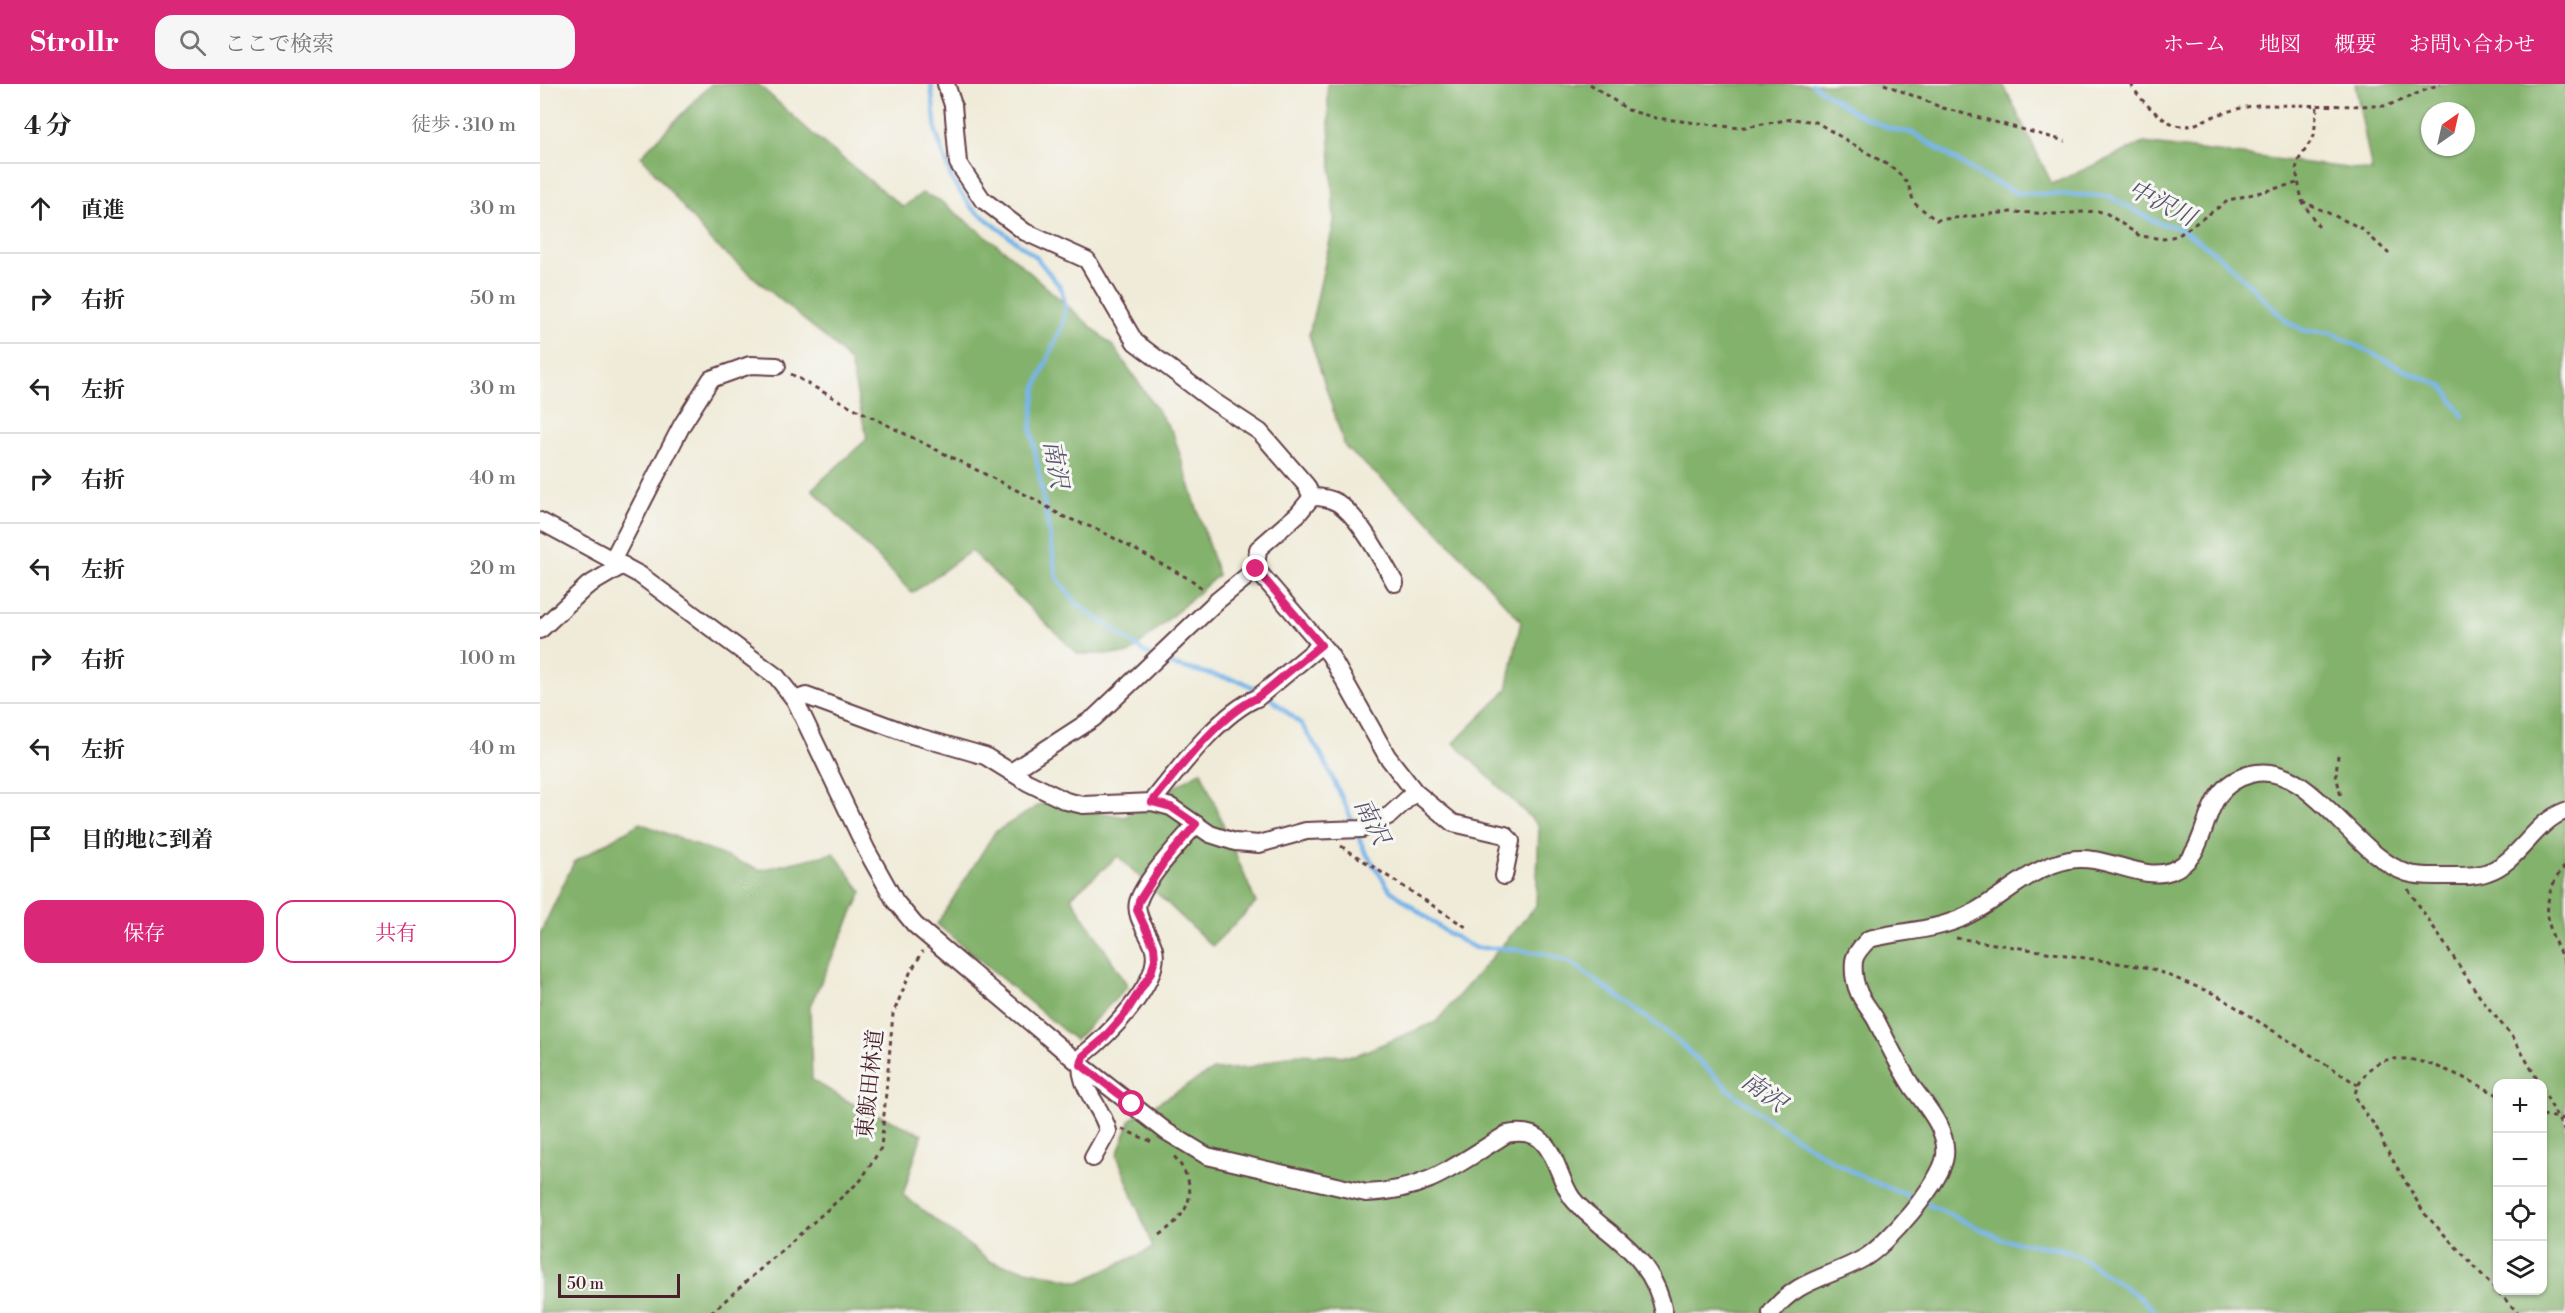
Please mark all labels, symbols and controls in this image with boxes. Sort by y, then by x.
search box [155,15,575,69]
text: Strollr [30,25,119,60]
icon: search [176,26,209,59]
text: ここで検索 [224,31,334,58]
text: ホーム [2163,32,2226,58]
text: 地図 [2259,32,2301,58]
text: 概要 [2334,32,2376,58]
text: お問い合わせ [2409,32,2535,58]
north arrow [2421,102,2475,156]
text: 4 分 [24,110,72,142]
text: 徒歩 · 310 m [411,113,516,138]
water label: 中沢川 [2123,174,2203,235]
icon: ahead [24,192,57,225]
text: 30 m [470,196,516,221]
text: 直進 [81,197,125,224]
icon: right [24,282,57,315]
text: 50 m [470,286,516,311]
text: 右折 [81,287,125,314]
icon: left [24,372,57,405]
text: 30 m [470,376,516,401]
text: 左折 [81,377,125,404]
water label: 南沢 [1036,438,1074,493]
icon: right [24,462,57,495]
text: 40 m [469,466,516,491]
text: 右折 [81,467,125,494]
icon: left [24,552,57,585]
route end [1242,555,1268,581]
text: 20 m [470,556,516,581]
text: 左折 [81,557,125,584]
icon: right [24,642,57,675]
text: 100 m [460,646,516,671]
text: 右折 [81,647,125,674]
icon: left [24,732,57,765]
text: 40 m [469,736,516,761]
text: 左折 [81,737,125,764]
water label: 南沢 [1347,793,1397,852]
icon: arrive [24,822,57,855]
text: 目的地に到着 [81,827,213,854]
button: 保存 [24,900,264,963]
button: 共有 [276,900,516,963]
street label: 東飯田林道 [851,1028,890,1140]
water label: 南沢 [1735,1067,1794,1121]
map controls [2493,1079,2547,1295]
button: + [2493,1079,2547,1133]
route start [1118,1090,1144,1116]
button: − [2493,1133,2547,1187]
button: locate [2493,1187,2547,1241]
button: layers [2493,1241,2547,1295]
scale bar [558,1271,680,1298]
text: 50 m [567,1274,604,1294]

